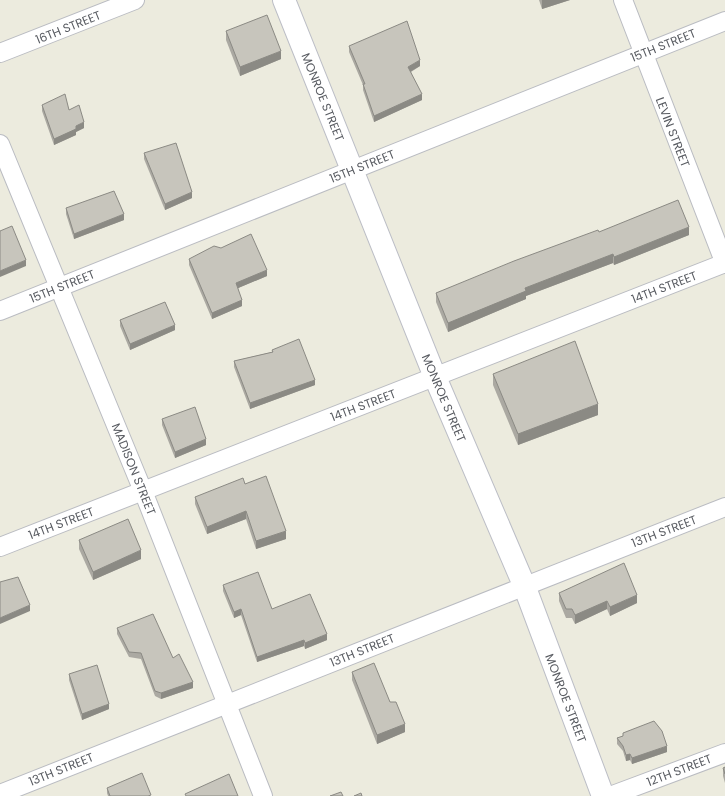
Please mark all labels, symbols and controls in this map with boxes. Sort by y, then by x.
street label: 16TH STREET [33,6,104,48]
street label: 15TH STREET [628,24,699,66]
street label: MONROE STREET [298,50,349,144]
street label: LEVIN STREET [652,95,694,170]
street label: 15TH STREET [327,145,398,187]
street label: 15TH STREET [27,265,98,307]
street label: 14TH STREET [629,267,700,307]
street label: MONROE STREET [418,351,470,445]
street label: 14TH STREET [328,385,399,425]
street label: MADISON STREET [108,421,160,518]
street label: 14TH STREET [26,503,97,543]
street label: 13TH STREET [629,511,700,551]
street label: 13TH STREET [327,629,397,671]
street label: MONROE STREET [541,651,591,745]
street label: 13TH STREET [26,748,96,790]
street label: 12TH STREET [644,750,714,790]

